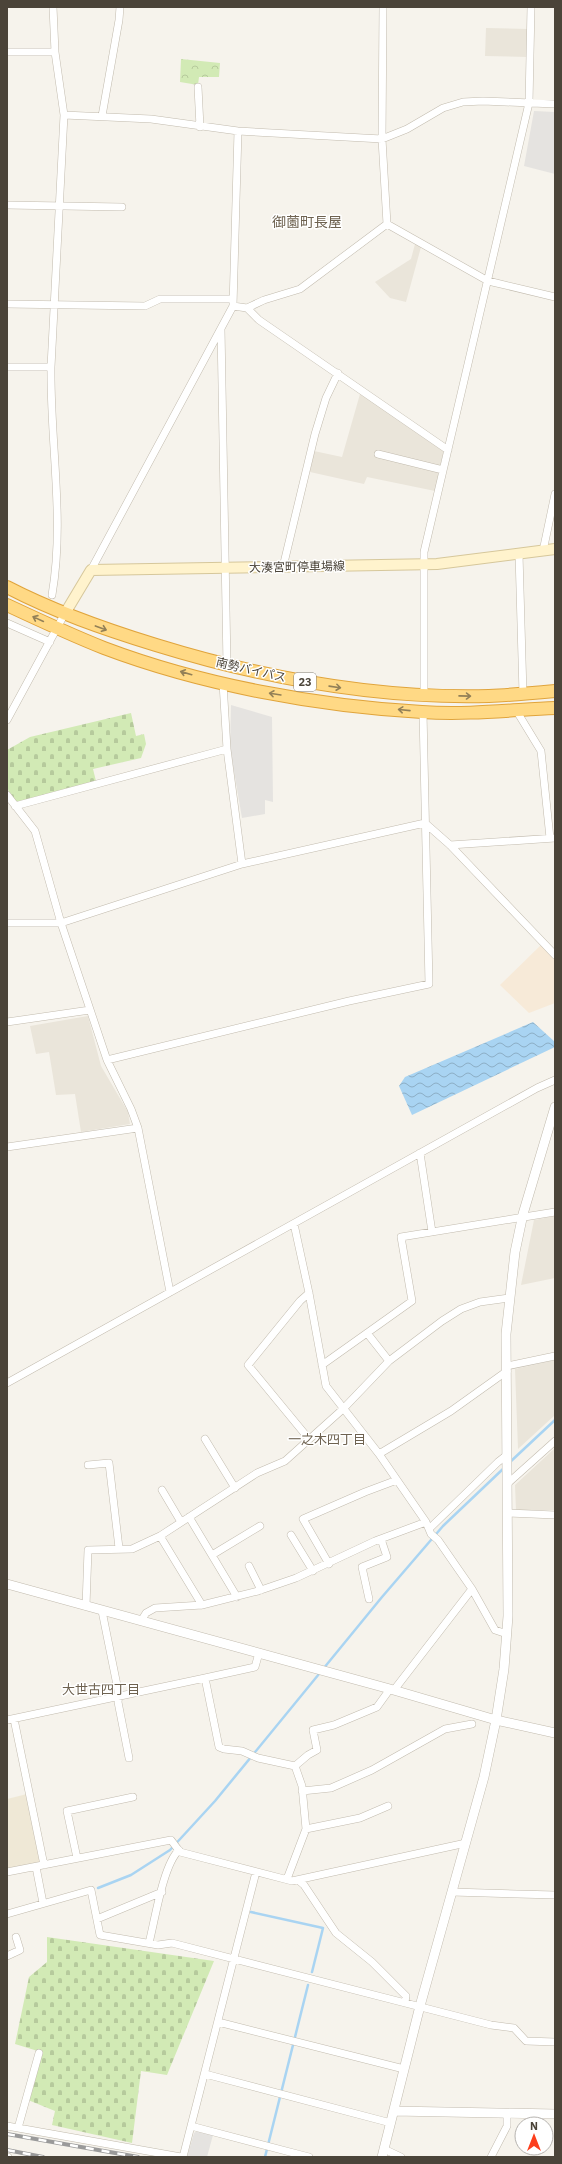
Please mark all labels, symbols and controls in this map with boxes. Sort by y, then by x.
district label: 御薗町長屋 [272,213,342,231]
street label: 大湊宮町停車場線 [249,558,345,575]
one-way arrow [32,615,44,622]
one-way arrow [94,625,107,632]
street label: 南勢バイパス [214,654,288,685]
one-way arrow [180,669,193,676]
road number: 23 [294,673,316,691]
one-way arrow [328,683,341,691]
one-way arrow [269,690,282,698]
one-way arrow [458,692,471,699]
one-way arrow [398,706,411,714]
district label: 一之木四丁目 [288,1431,366,1448]
district label: 大世古四丁目 [62,1681,140,1698]
north arrow [514,2116,554,2156]
text: N [530,2119,538,2133]

